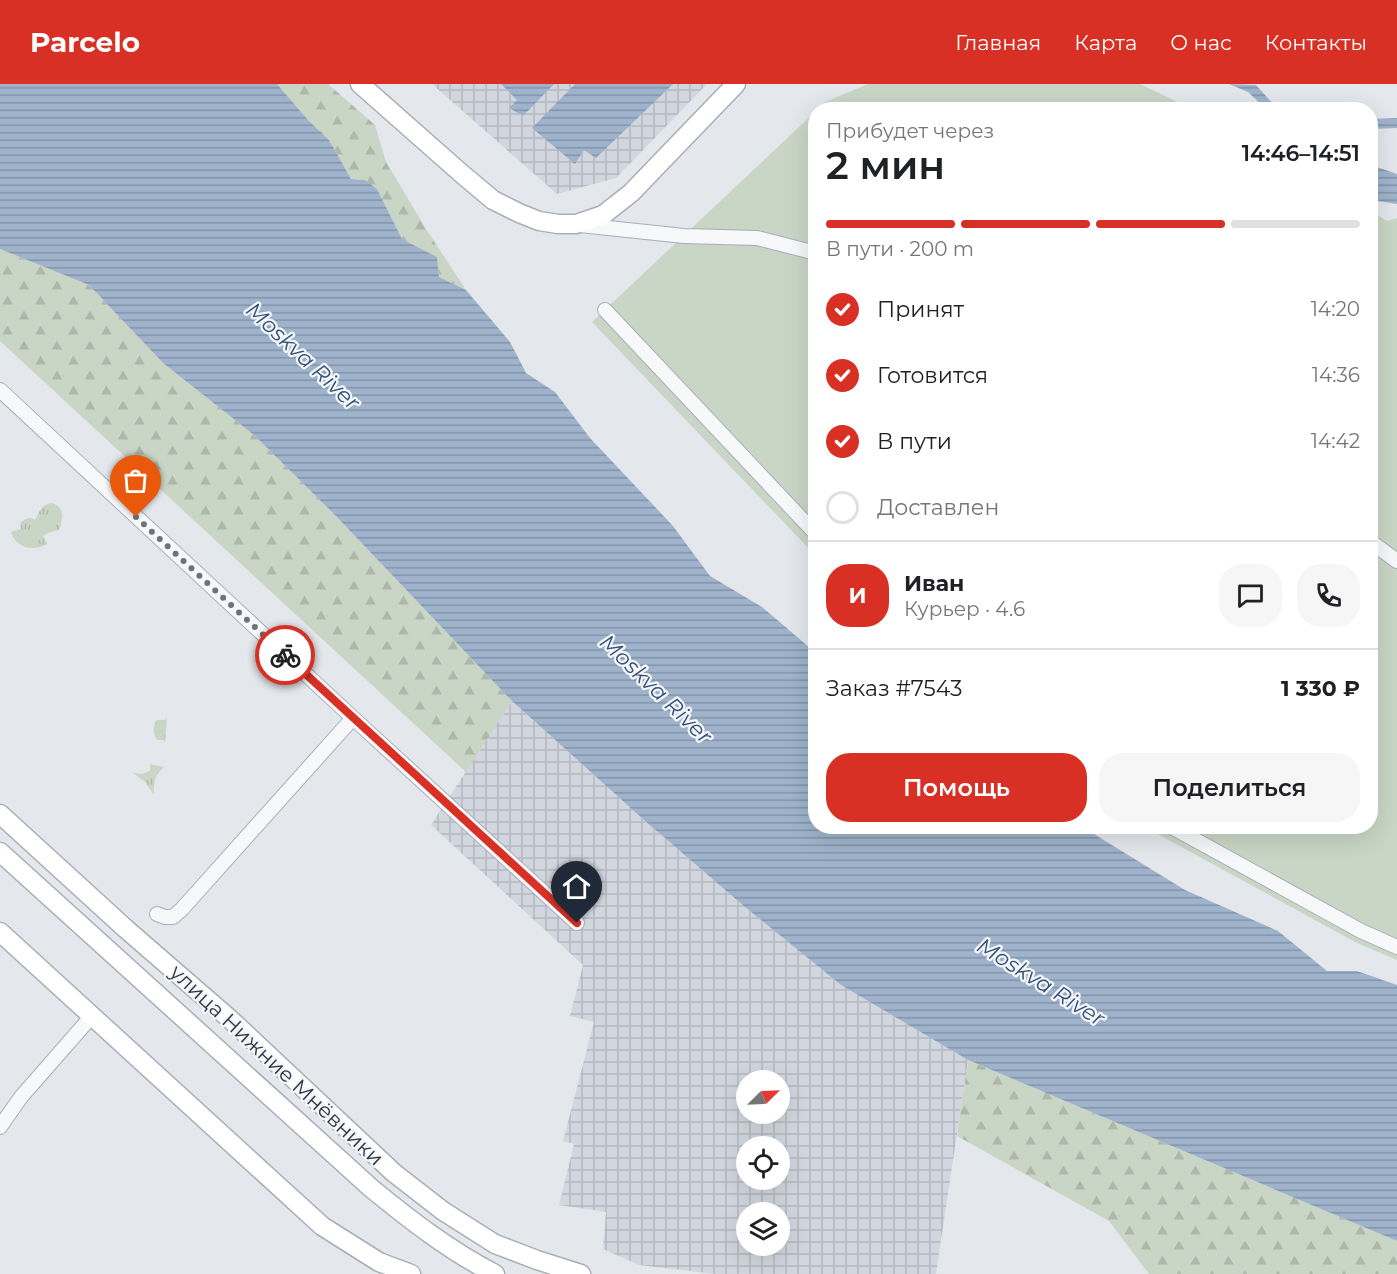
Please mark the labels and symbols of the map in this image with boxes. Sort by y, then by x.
water label: Moskva River [240,296,366,416]
pin [110,455,161,517]
courier [255,625,315,685]
water label: Moskva River [594,629,719,750]
pin [551,861,602,923]
water label: Moskva River [972,932,1111,1033]
street label: улица Нижние Мнёвники [164,959,389,1171]
north arrow [736,1070,790,1124]

